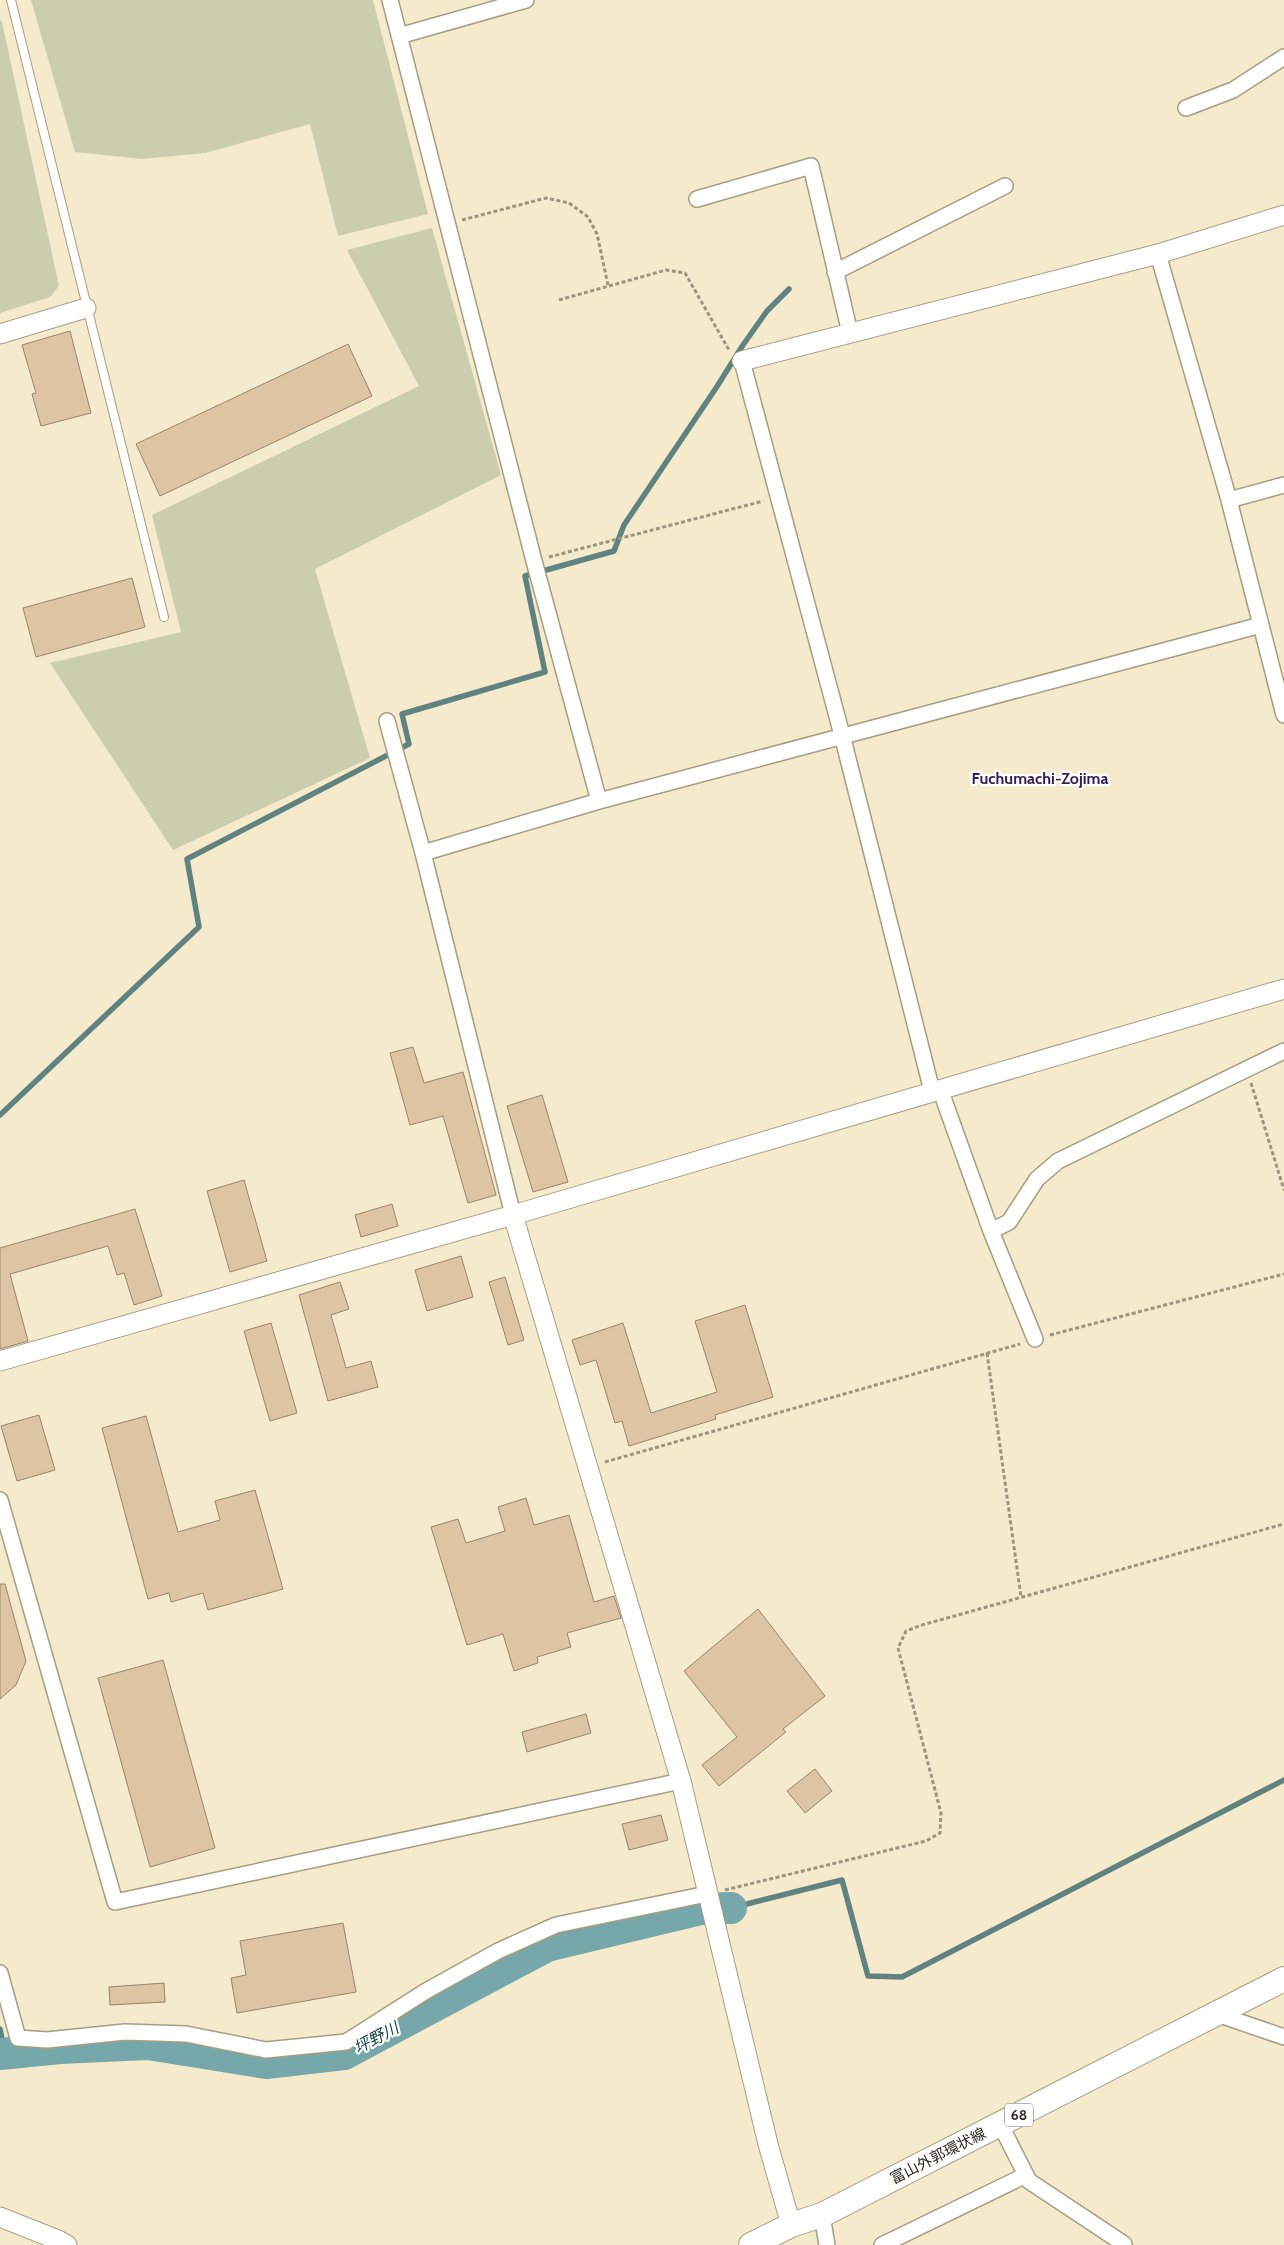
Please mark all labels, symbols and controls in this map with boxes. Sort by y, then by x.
district label: Fuchumachi-Zojima [972,769,1108,788]
water label: 坪野川 [350,2017,403,2058]
road number: 68 [1005,2104,1033,2126]
street label: 富山外郭環状線 [887,2124,989,2188]

